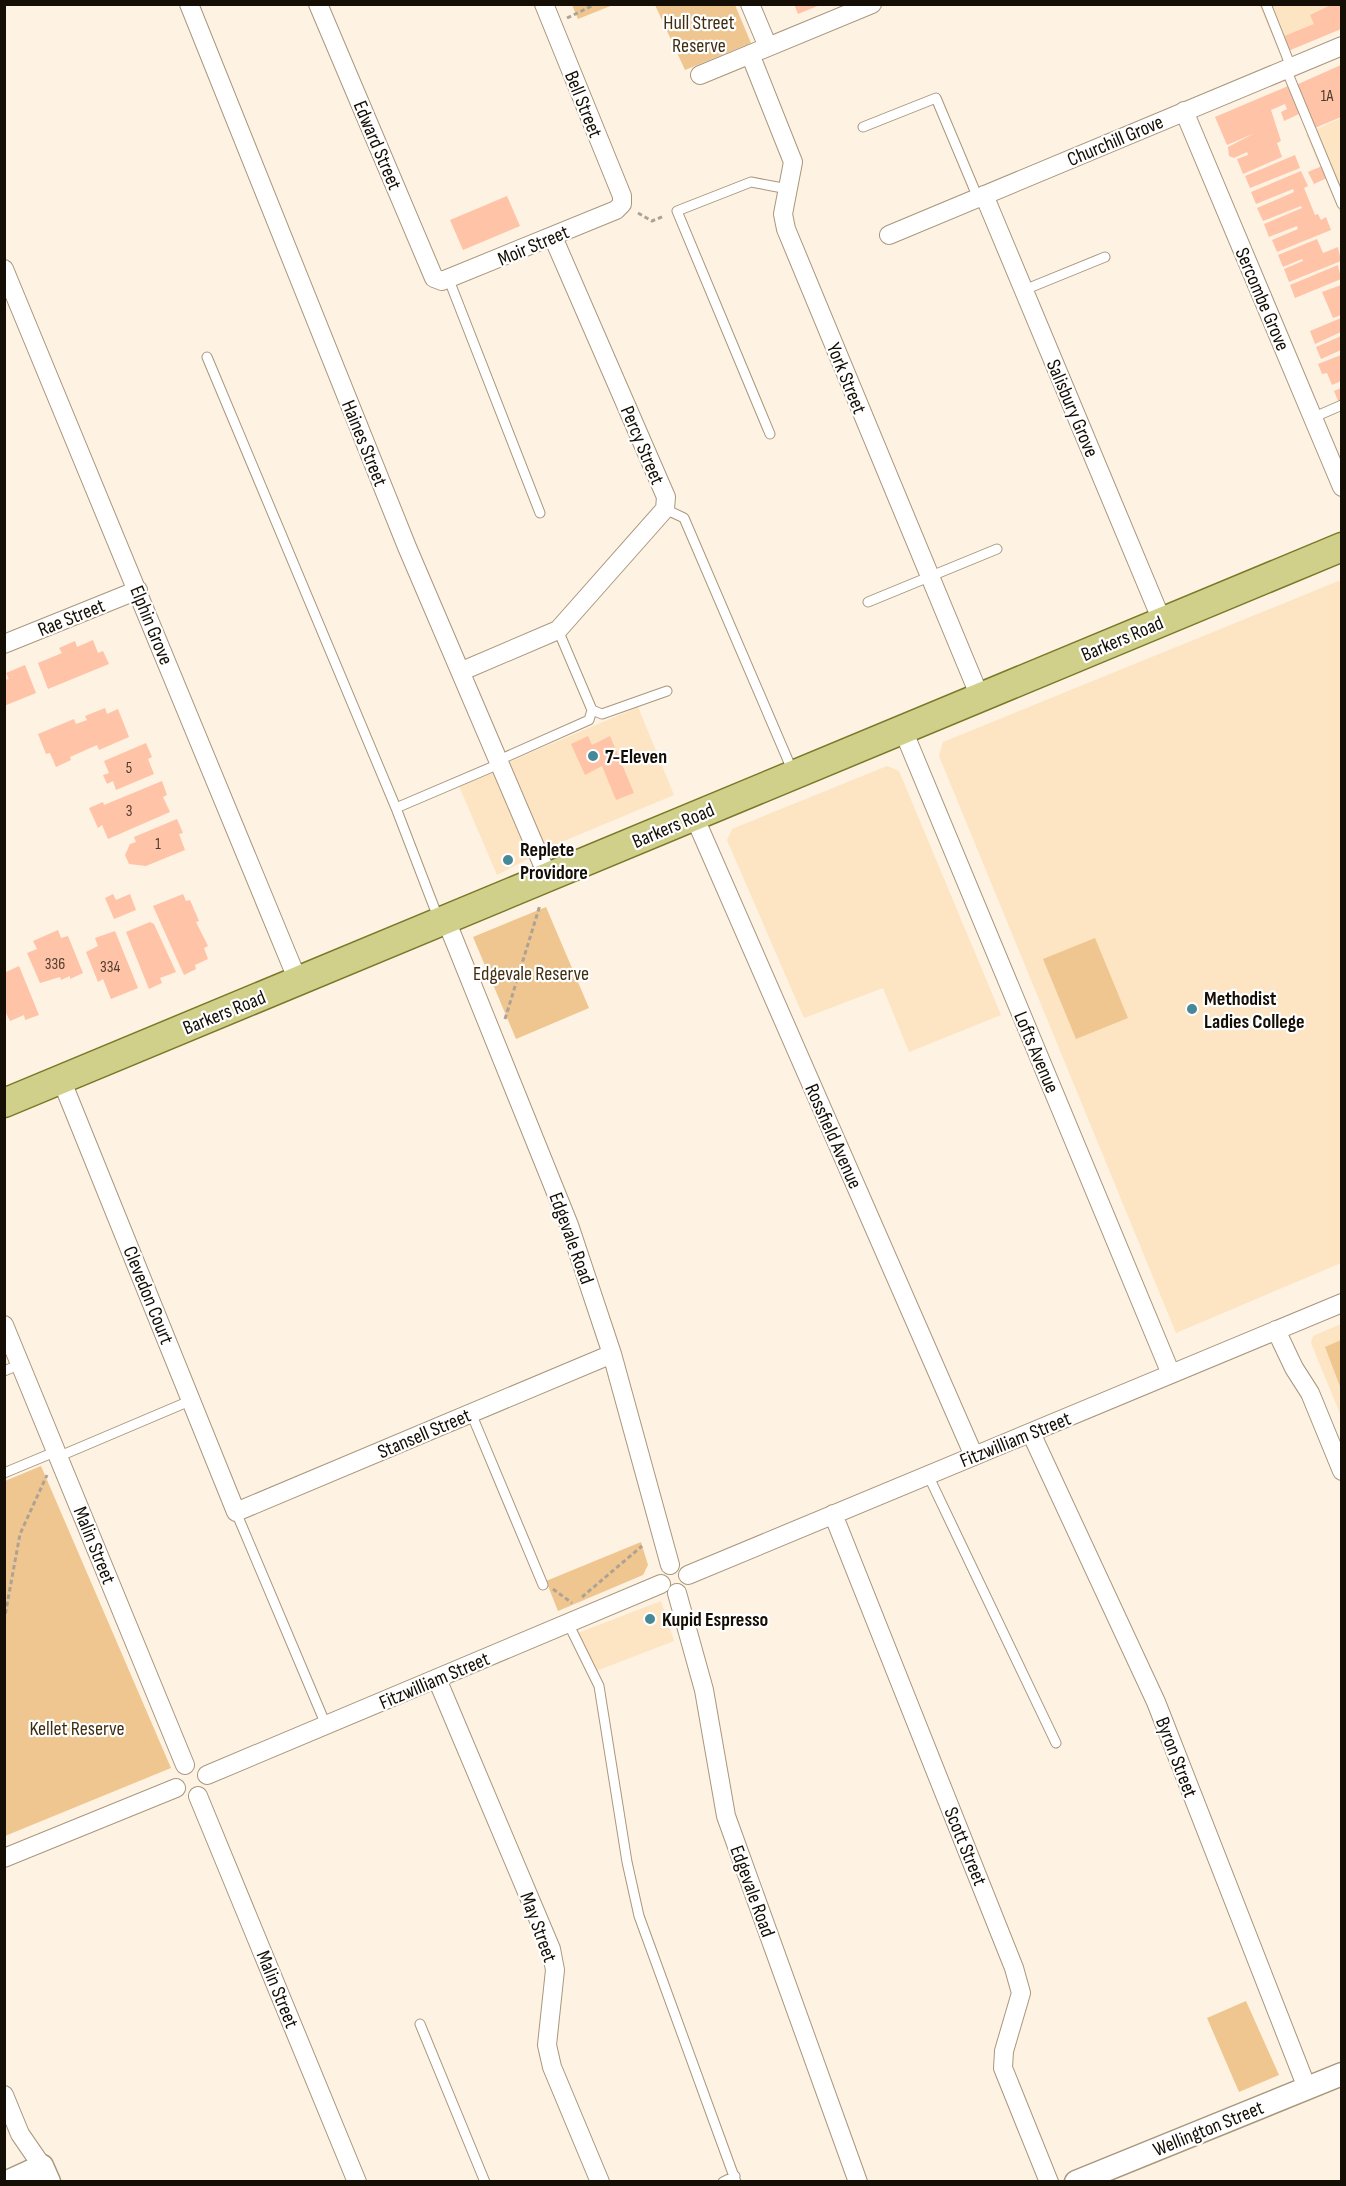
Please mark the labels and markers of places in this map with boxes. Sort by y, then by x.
place label: 7-Eleven [605,745,667,769]
marker: 7-Eleven [586,749,600,763]
place label: Replete Providore [520,838,588,885]
marker: Replete Providore [501,853,515,867]
place label: Methodist Ladies College [1204,987,1305,1034]
marker: Methodist Ladies College [1185,1002,1199,1016]
place label: Kupid Espresso [662,1608,768,1632]
marker: Kupid Espresso [643,1612,657,1626]

